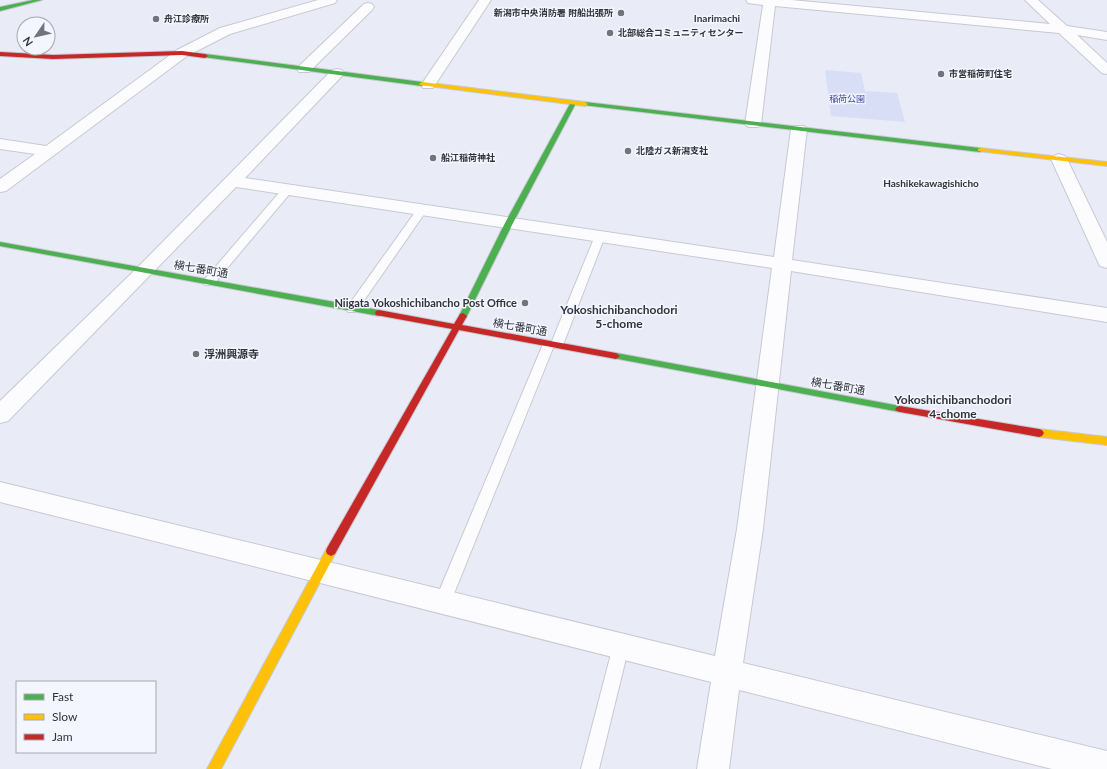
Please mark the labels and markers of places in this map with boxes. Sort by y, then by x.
place label: 新潟市中央消防署 附船出張所 [494,7,613,18]
marker: 新潟市中央消防署 附船出張所 [616,8,626,18]
place label: 舟江診療所 [164,13,209,24]
marker: 舟江診療所 [151,14,161,24]
place label: 北部総合コミュニティセンター [618,27,743,38]
marker: 北部総合コミュニティセンター [605,28,615,38]
place label: 市営稲荷町住宅 [949,68,1012,79]
marker: 市営稲荷町住宅 [936,69,946,79]
place label: 北陸ガス新潟支社 [636,145,708,156]
marker: 北陸ガス新潟支社 [623,146,633,156]
place label: 船江稲荷神社 [441,152,495,163]
marker: 船江稲荷神社 [428,153,438,163]
place label: Niigata Yokoshichibancho Post Office [334,296,517,309]
marker: Niigata Yokoshichibancho Post Office [520,298,530,308]
place label: 浮洲興源寺 [204,347,259,360]
marker: 浮洲興源寺 [191,349,201,359]

